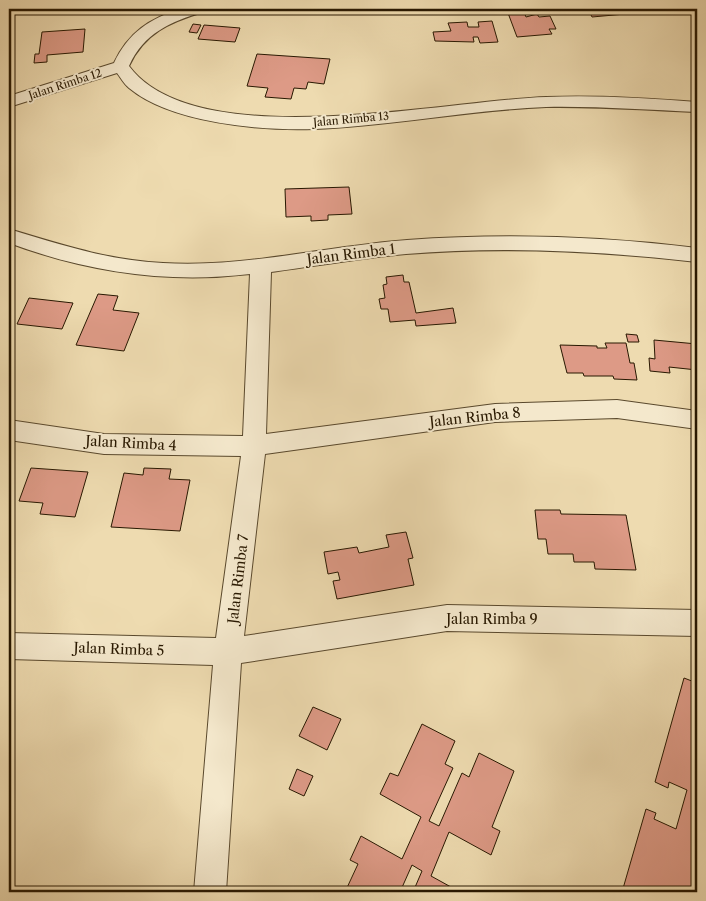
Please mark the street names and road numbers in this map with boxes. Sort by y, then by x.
street label: Jalan Rimba 12 [25,66,103,103]
street label: Jalan Rimba 13 [311,109,389,129]
street label: Jalan Rimba 1 [304,240,396,269]
street label: Jalan Rimba 8 [427,403,521,431]
street label: Jalan Rimba 4 [83,432,177,454]
street label: Jalan Rimba 7 [223,533,252,627]
street label: Jalan Rimba 9 [444,610,538,628]
street label: Jalan Rimba 5 [71,638,165,660]

